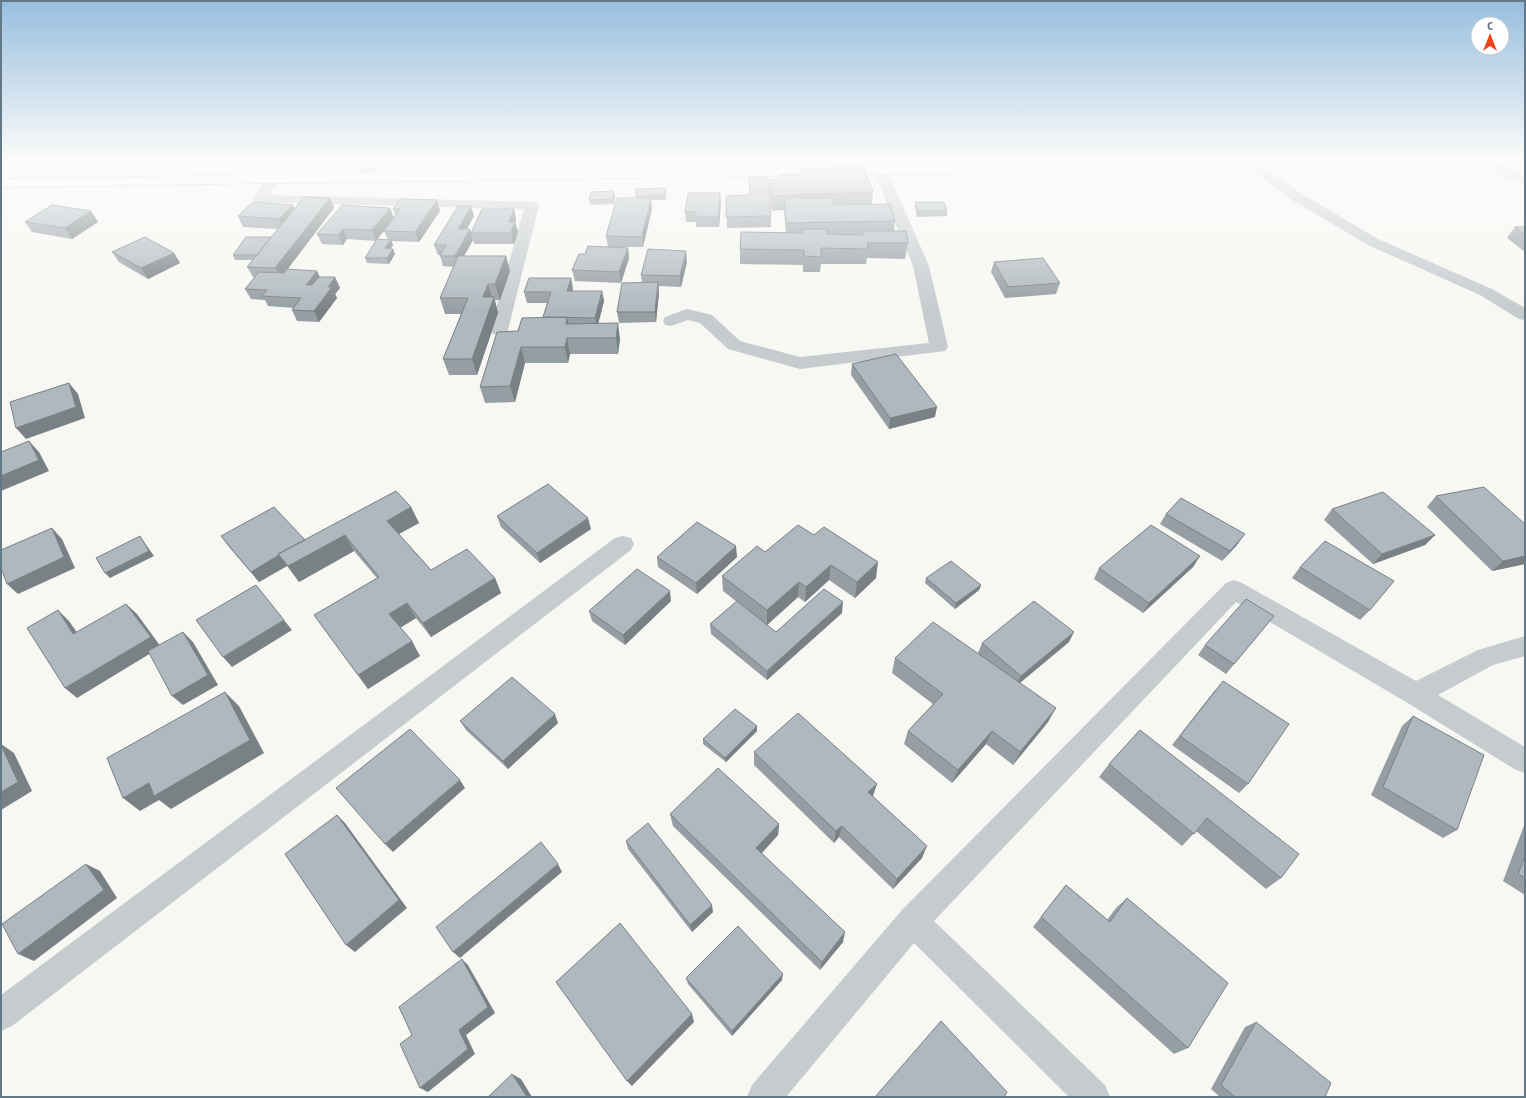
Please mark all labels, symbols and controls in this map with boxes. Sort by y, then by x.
north arrow [1470,16,1510,56]
text: С [1487,20,1493,33]

